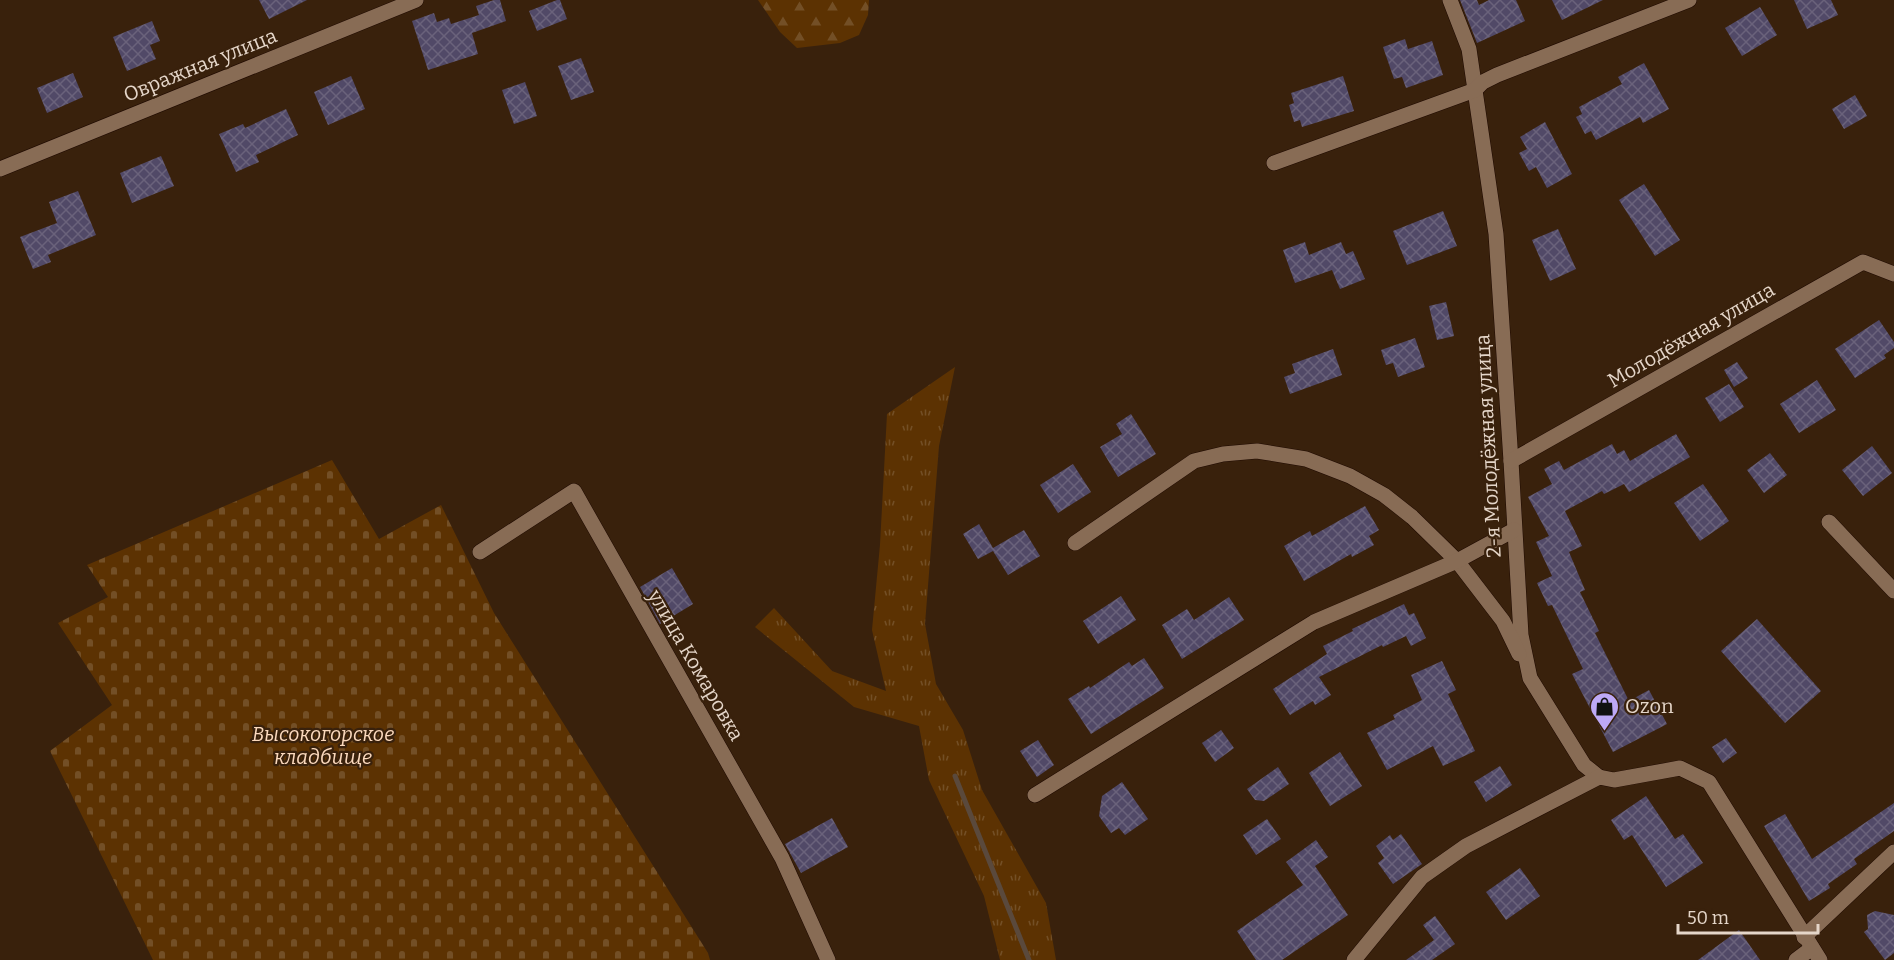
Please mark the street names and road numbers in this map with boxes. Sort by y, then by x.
street label: Овражная улица [120,23,280,107]
street label: Молодёжная улица [1603,277,1779,393]
street label: 2-я Молодёжная улица [1470,334,1506,558]
street label: улица Комаровка [642,584,749,745]

